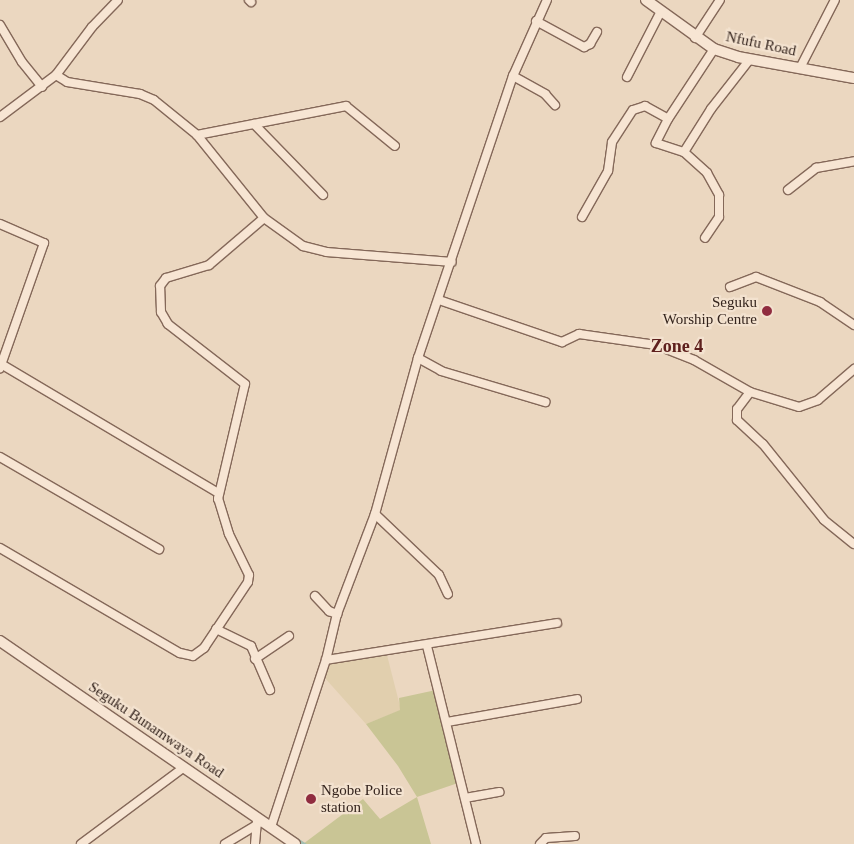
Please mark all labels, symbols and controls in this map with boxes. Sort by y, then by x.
street label: Nfufu Road [724,28,798,60]
place label: Seguku Worship Centre [663,293,757,328]
marker: Seguku Worship Centre [761,305,773,317]
district label: Zone 4 [651,335,703,357]
street label: Seguku Bunamwaya Road [85,678,227,782]
place label: Ngobe Police station [321,781,402,816]
marker: Ngobe Police station [305,793,317,805]

